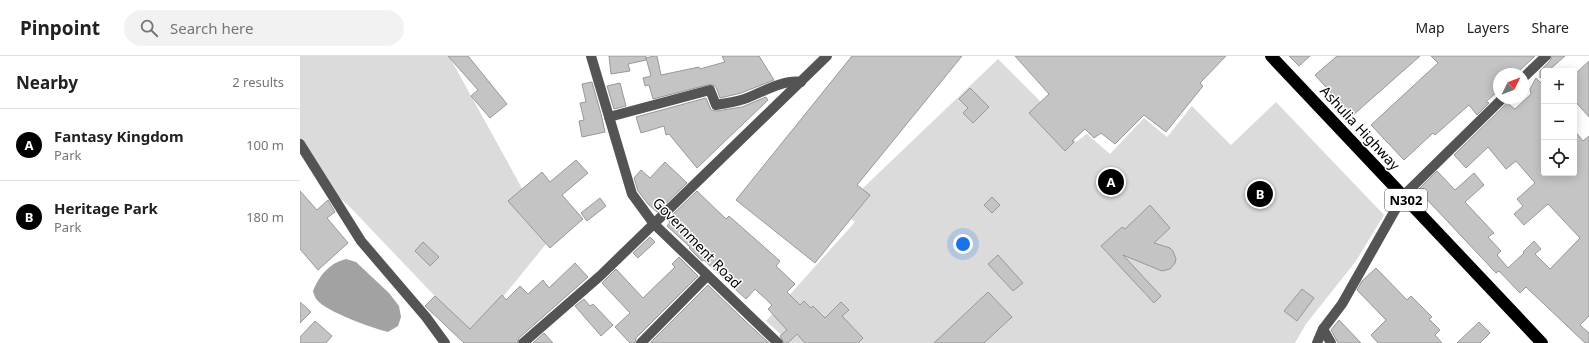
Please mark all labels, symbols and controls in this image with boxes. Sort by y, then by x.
search box [124,10,404,46]
text: Pinpoint [20,15,100,41]
icon: search [138,17,160,39]
text: Search here [170,18,253,38]
text: Map [1416,18,1445,37]
text: Layers [1467,18,1509,37]
text: Share [1531,18,1569,37]
north arrow [1493,68,1529,104]
map controls [1541,68,1577,176]
button: + [1541,68,1577,104]
text: Nearby [16,71,78,94]
text: 2 results [232,73,284,91]
street label: Ashulia Highway [1316,81,1405,175]
button: − [1541,104,1577,140]
text: Fantasy Kingdom [54,126,184,146]
text: A [25,136,34,154]
text: 100 m [246,136,284,154]
button: locate [1541,140,1577,176]
text: Park [54,146,81,164]
pin: A [1098,167,1124,197]
pin: B [1247,179,1273,209]
road number: N302 [1385,189,1427,211]
street label: Government Road [649,193,746,292]
text: Heritage Park [54,198,158,218]
text: B [25,208,33,226]
text: 180 m [246,208,284,226]
text: Park [54,218,81,236]
your location [953,234,973,254]

